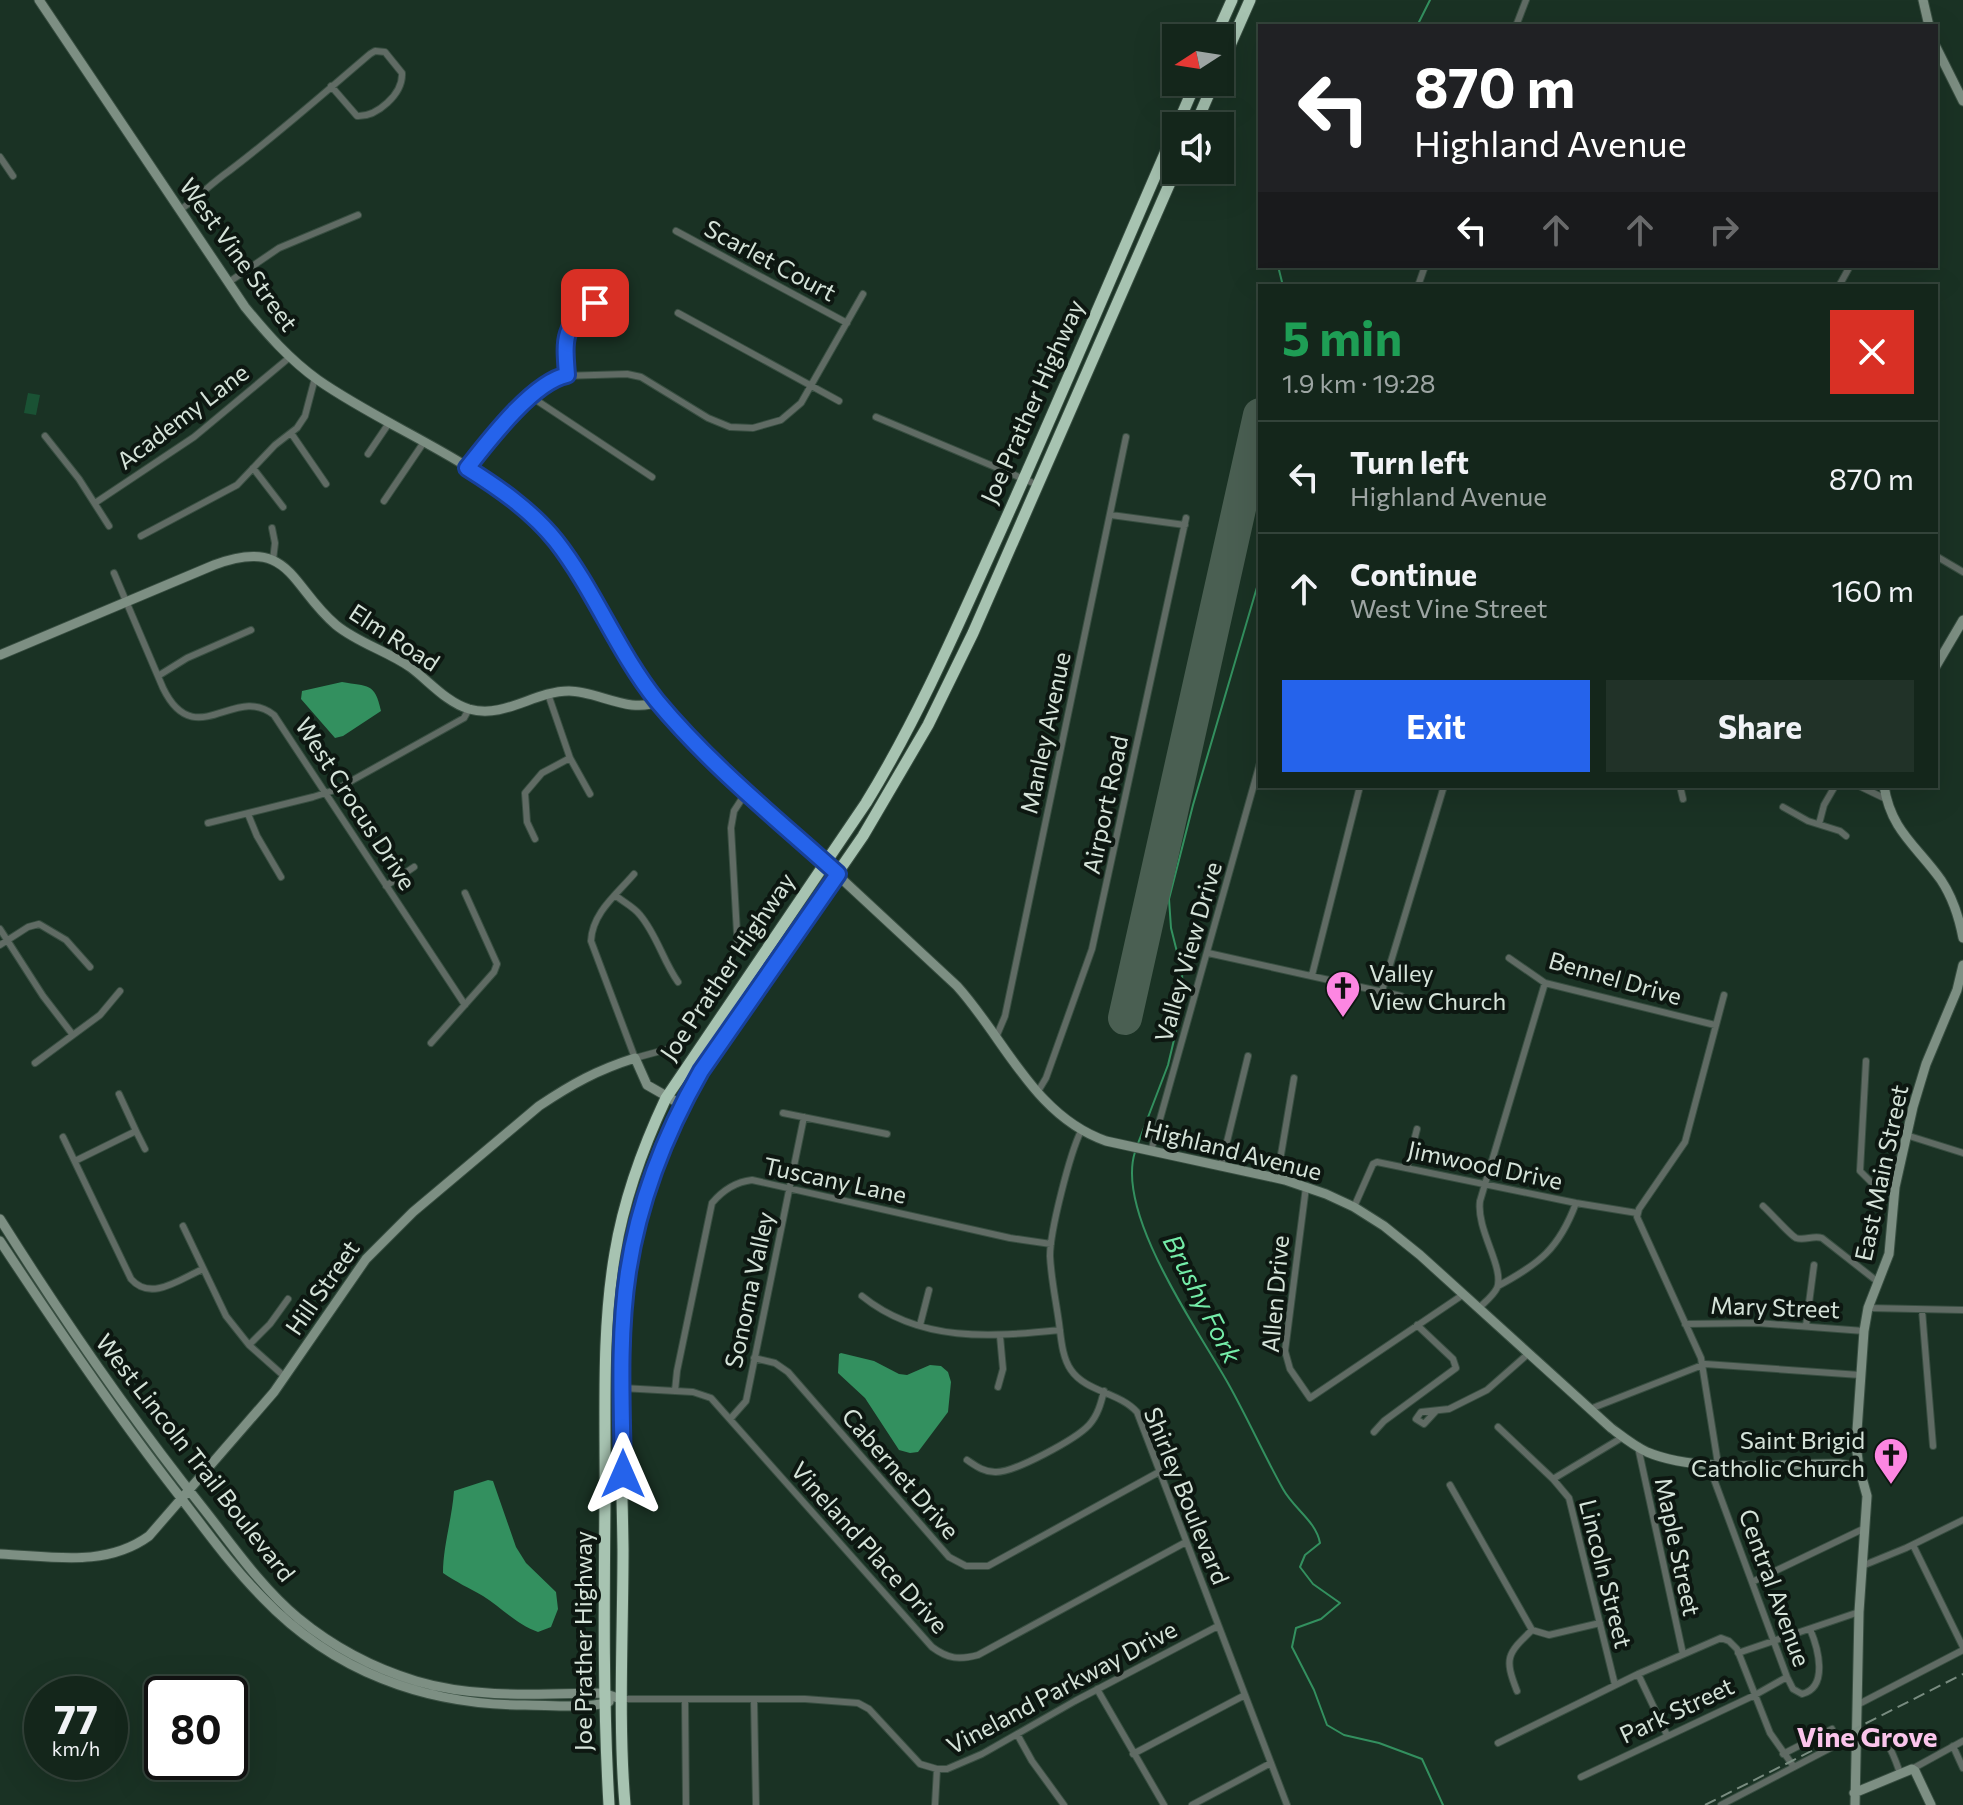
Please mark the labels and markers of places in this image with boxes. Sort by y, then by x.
pin [561,269,629,337]
place label: Valley View Church [1369,958,1506,1015]
church icon: Valley View Church [1324,969,1362,1019]
place label: Saint Brigid Catholic Church [1691,1425,1865,1482]
church icon: Saint Brigid Catholic Church [1872,1436,1910,1486]

